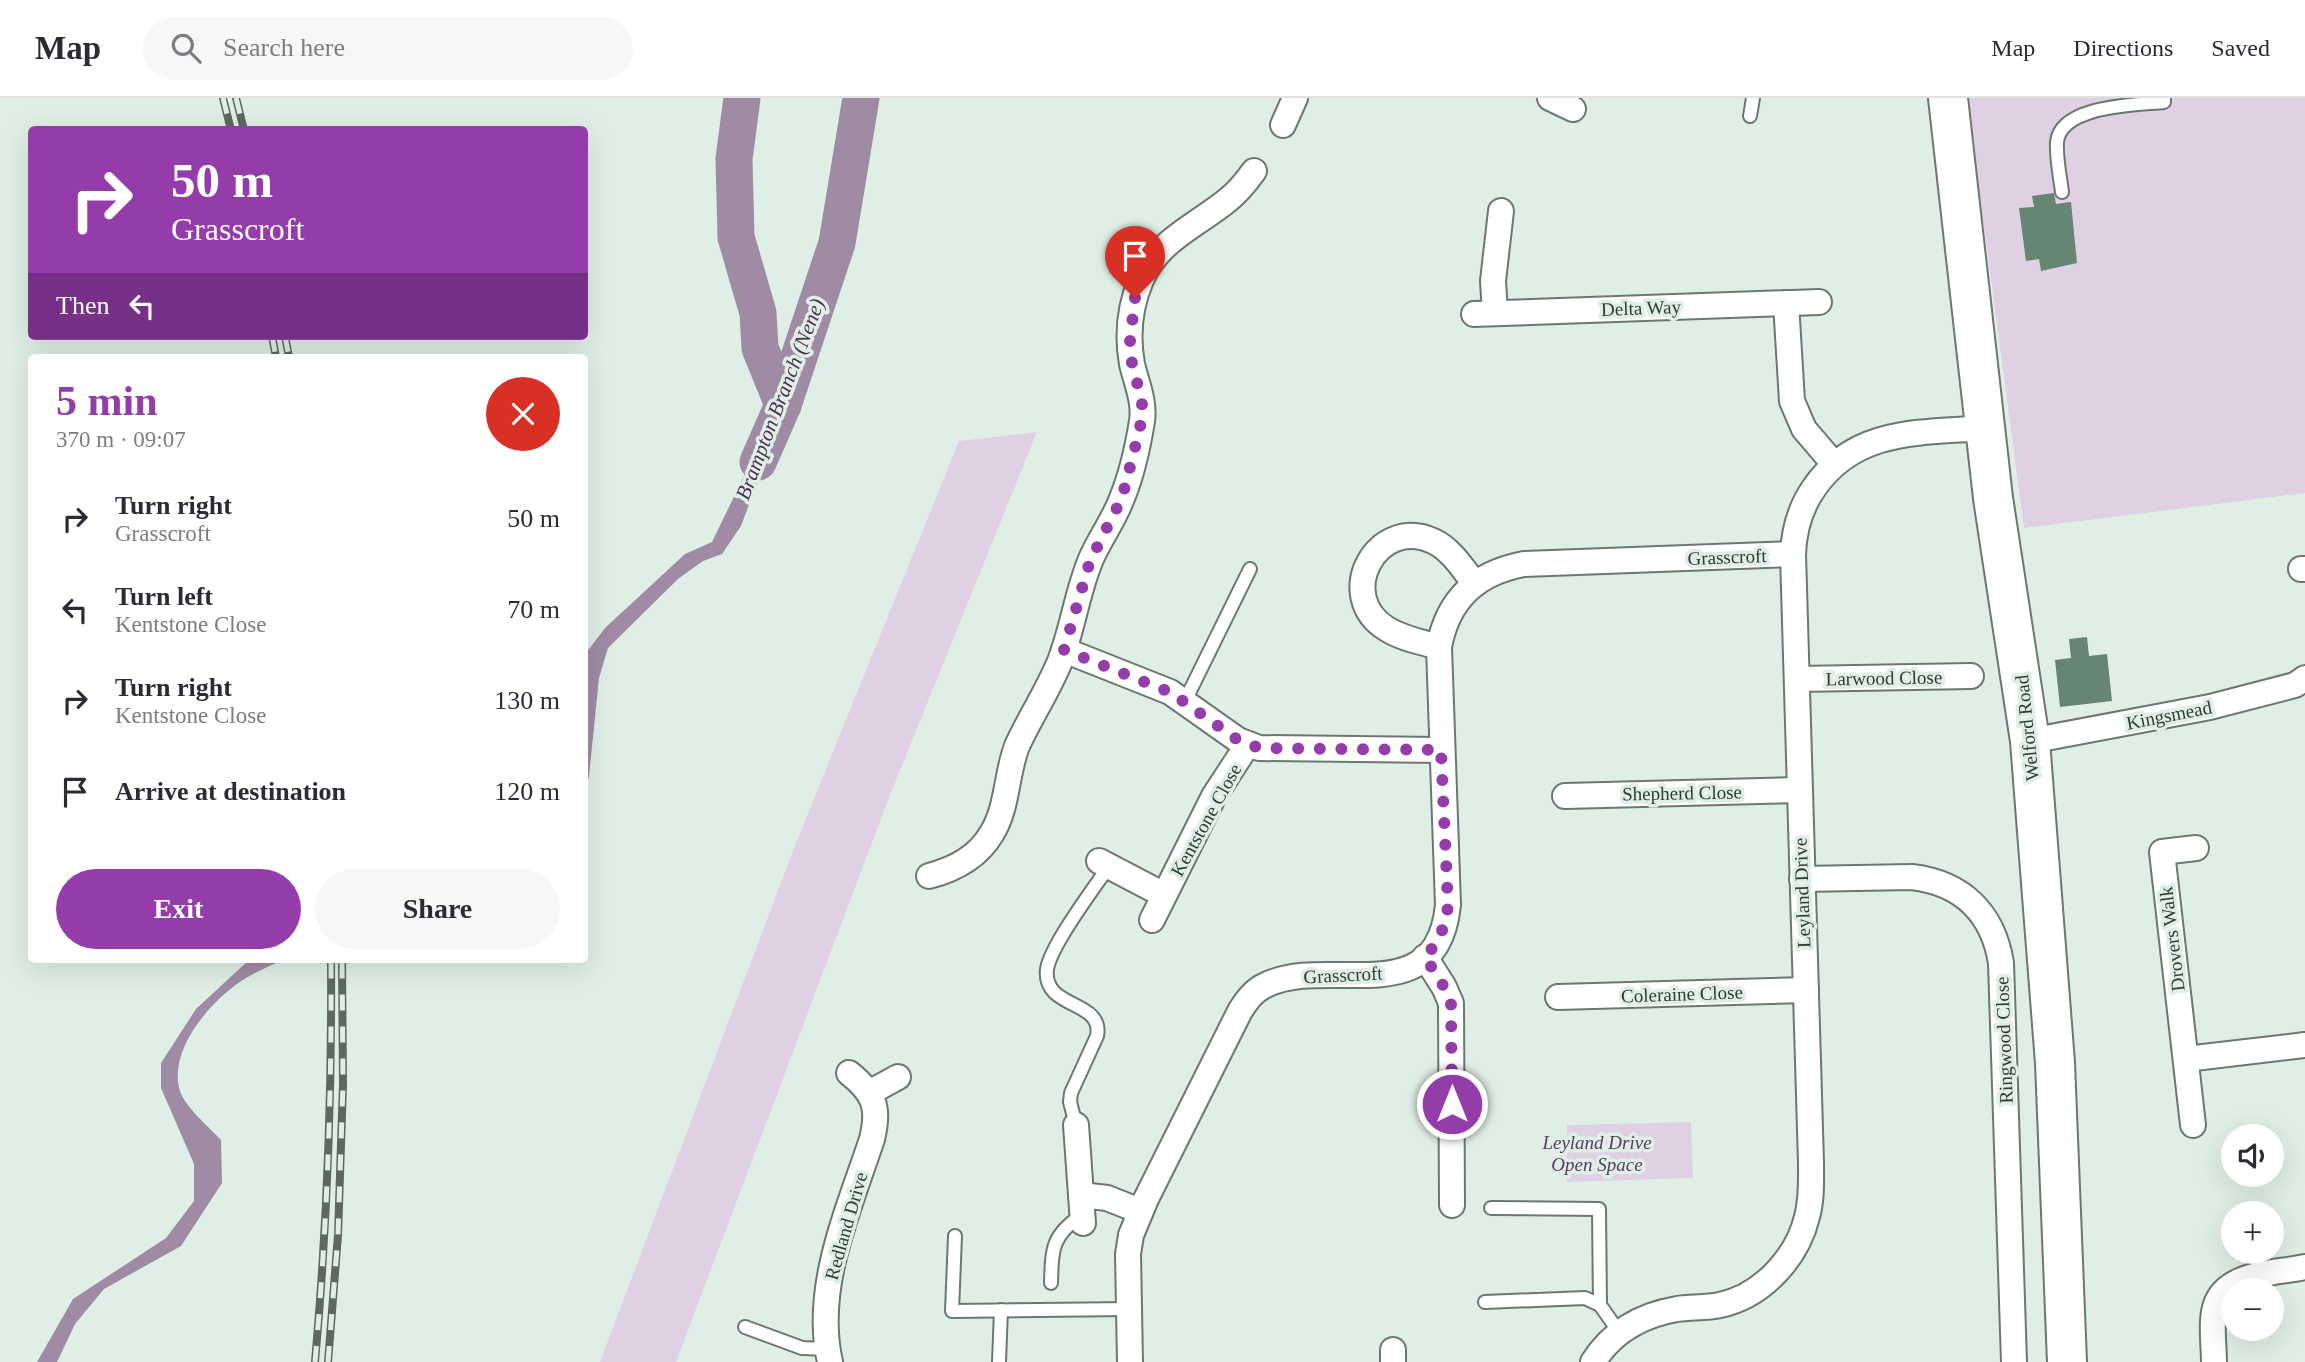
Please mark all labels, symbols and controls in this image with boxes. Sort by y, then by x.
search box [143,17,633,80]
icon: search [167,29,205,67]
text: Map [35,30,101,66]
text: Search here [223,33,345,62]
text: Map [1991,35,2035,61]
text: Directions [2073,35,2173,61]
text: Saved [2211,35,2270,61]
text: 50 m [171,153,273,208]
icon: right [56,154,147,245]
text: Grasscroft [171,211,304,247]
pin [1105,226,1165,298]
icon: arrive [1116,237,1154,275]
icon: left [123,287,161,325]
text: Then [56,291,109,320]
water label: Brampton Branch (Nene) [731,295,829,503]
street label: Delta Way [1601,296,1682,320]
button: close [486,377,560,451]
text: 5 min [56,378,158,424]
text: 370 m · 09:07 [56,427,186,452]
text: Turn right [115,491,232,520]
icon: right [56,500,94,538]
text: 50 m [507,504,560,533]
text: Grasscroft [115,521,211,546]
street label: Grasscroft [1687,545,1768,569]
text: Turn left [115,582,213,611]
icon: left [56,591,94,629]
text: 70 m [507,595,560,624]
text: Kentstone Close [115,612,266,637]
street label: Larwood Close [1826,666,1942,690]
text: Turn right [115,673,232,702]
street label: Welford Road [2011,673,2043,782]
icon: right [56,682,94,720]
text: 130 m [494,686,560,715]
street label: Kingsmead [2125,696,2214,734]
text: Kentstone Close [115,703,266,728]
street label: Kentstone Close [1166,760,1246,880]
icon: arrive [56,773,94,811]
text: Arrive at destination [115,777,346,806]
text: 120 m [494,777,560,806]
street label: Shepherd Close [1622,781,1742,805]
street label: Leyland Drive [1790,838,1814,948]
button: Exit [56,869,301,949]
button: Share [315,869,560,949]
street label: Drovers Walk [2155,885,2189,993]
street label: Grasscroft [1303,962,1384,988]
street label: Ringwood Close [1991,976,2017,1104]
street label: Coleraine Close [1621,981,1743,1007]
position arrow [1415,1067,1489,1141]
map controls [2221,1124,2284,1341]
button: sound [2221,1124,2284,1187]
park label: Leyland Drive Open Space [1541,1132,1652,1175]
street label: Redland Drive [821,1170,871,1282]
button: + [2221,1201,2284,1264]
button: − [2221,1278,2284,1341]

